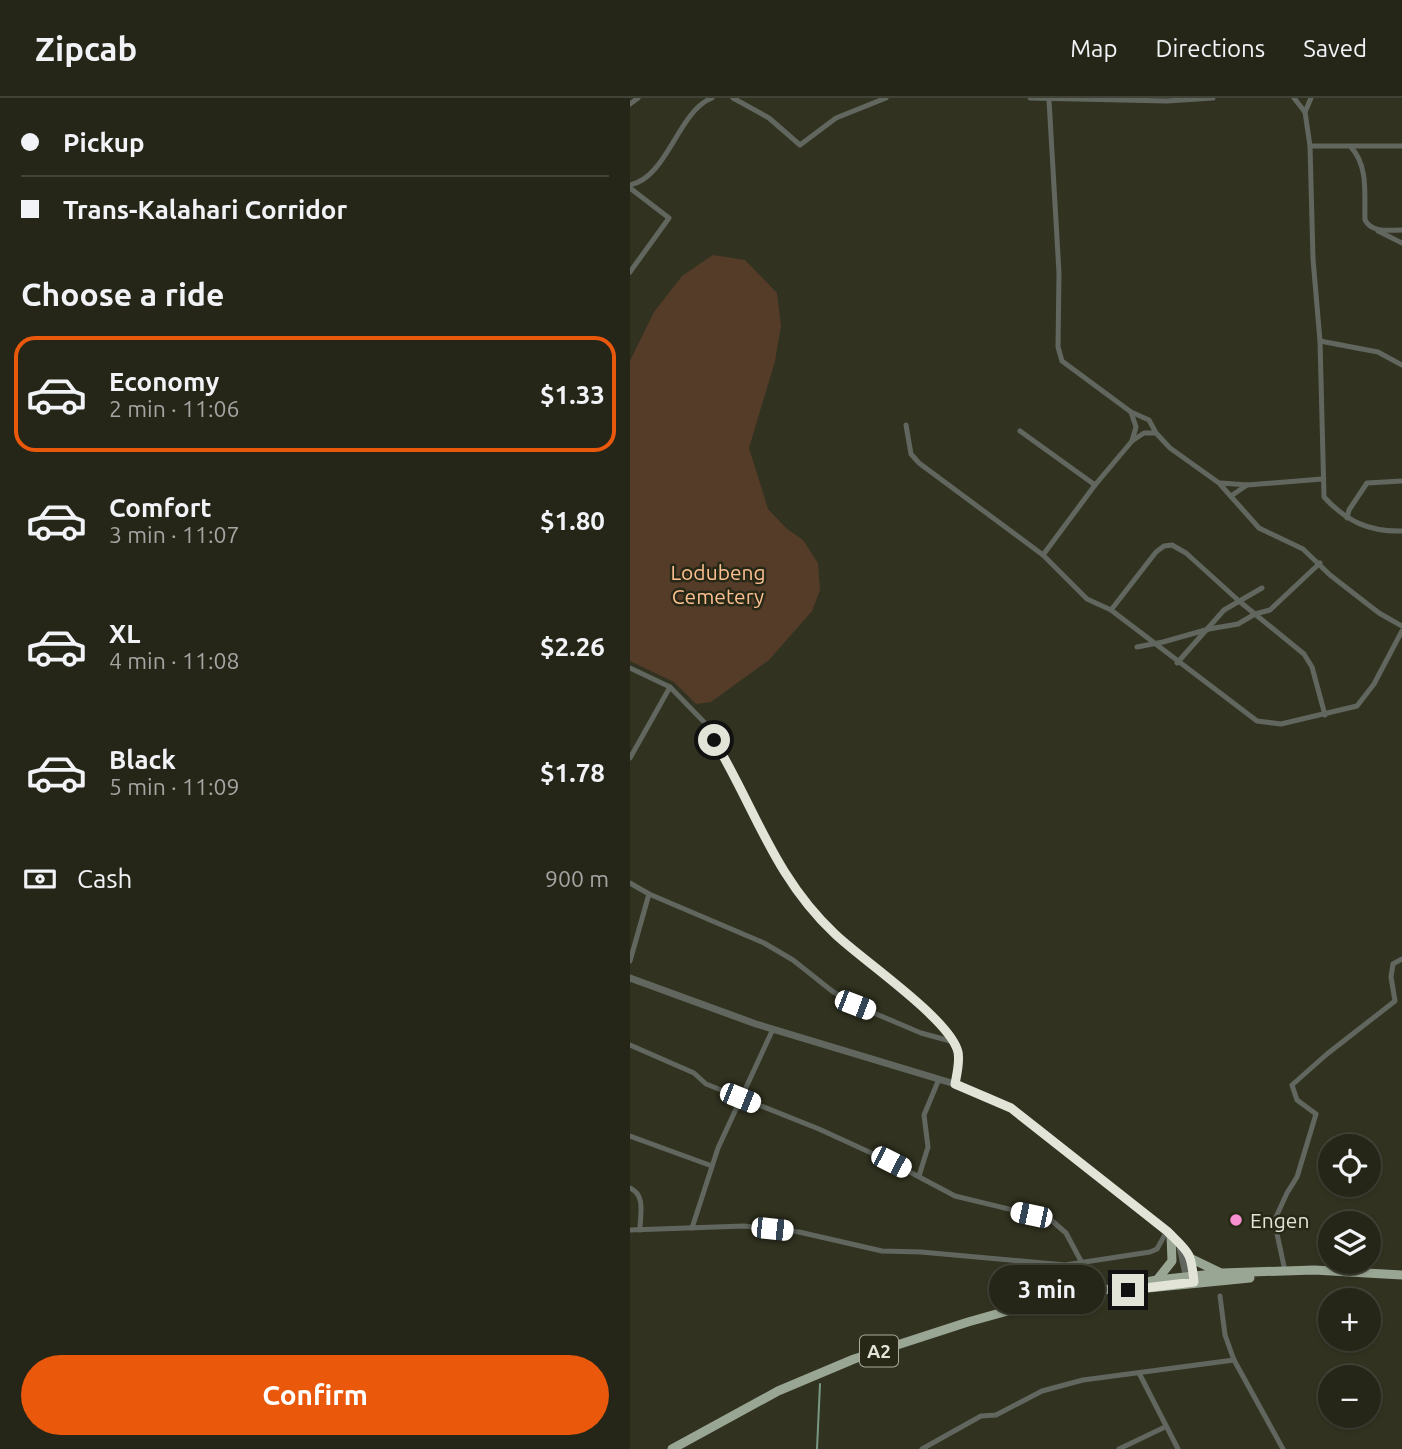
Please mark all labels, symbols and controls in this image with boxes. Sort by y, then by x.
text: Zipcab [35,30,137,67]
text: Map [1070,35,1117,62]
text: Directions [1155,35,1265,62]
text: Saved [1303,35,1367,62]
text: Pickup [63,128,145,157]
text: Trans-Kalahari Corridor [63,195,347,224]
text: Choose a ride [21,276,224,312]
icon: car [25,363,88,426]
text: Economy [109,367,219,396]
text: $1.33 [540,380,605,409]
text: 2 min · 11:06 [109,396,240,421]
icon: car [25,489,88,552]
text: Comfort [109,493,212,522]
text: $1.80 [540,506,605,535]
text: 3 min · 11:07 [109,522,240,547]
park label: Lodubeng Cemetery [670,560,766,608]
icon: car [25,615,88,678]
text: XL [109,619,140,648]
text: $2.26 [540,632,605,661]
text: 4 min · 11:08 [109,648,240,673]
route start [698,724,730,756]
icon: car [25,741,88,804]
text: Black [109,745,176,774]
text: $1.78 [540,758,605,787]
text: 5 min · 11:09 [109,774,240,799]
icon: cash [21,860,59,898]
text: Cash [77,864,132,893]
text: 900 m [545,866,609,891]
car [832,988,879,1022]
car [717,1080,764,1116]
map controls [1318,1134,1381,1428]
button: locate [1318,1134,1381,1197]
car [868,1143,915,1181]
car [1009,1200,1054,1230]
place label: Engen [1250,1208,1309,1232]
button: layers [1318,1211,1381,1274]
marker: Engen [1228,1212,1244,1228]
car [751,1216,794,1242]
callout: 3 min [988,1266,1104,1314]
route end [1112,1274,1144,1306]
text: 3 min [1018,1277,1076,1302]
button: + [1318,1288,1381,1351]
road number: A2 [860,1336,898,1366]
button: Confirm [21,1355,609,1435]
button: − [1318,1365,1381,1428]

